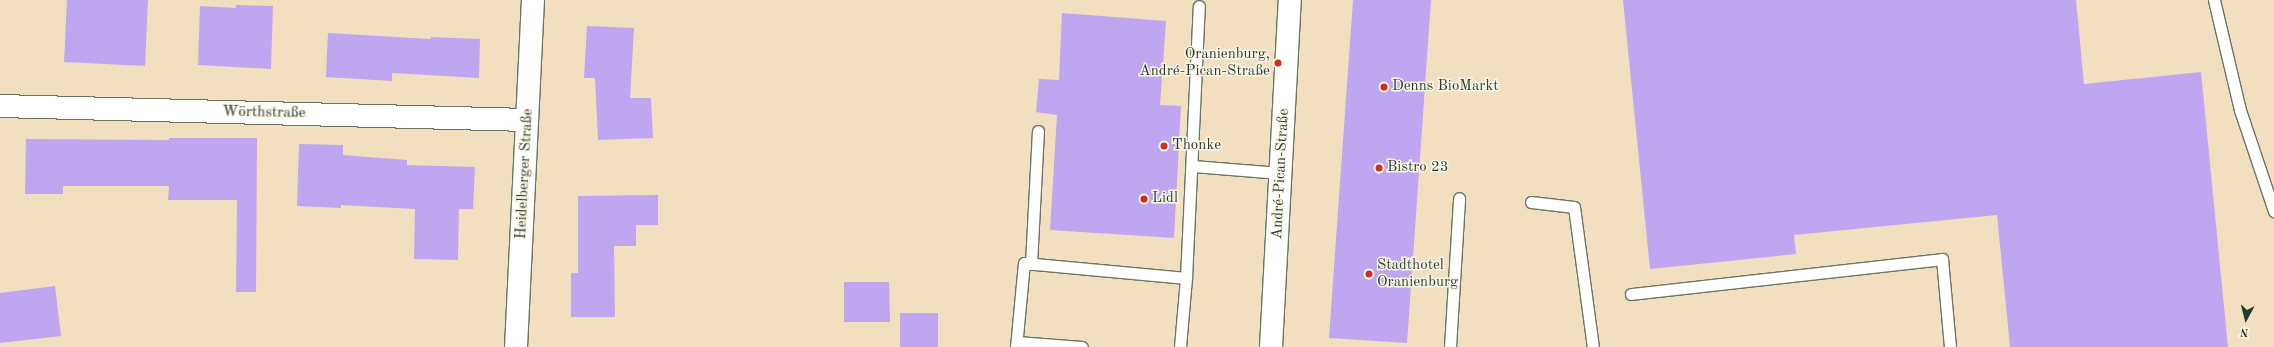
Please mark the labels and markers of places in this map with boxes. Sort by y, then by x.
place label: Oranienburg, André-Pican-Straße [1139,45,1270,80]
marker: Oranienburg, André-Pican-Straße [1273,58,1283,68]
place label: Denns BioMarkt [1392,78,1499,96]
marker: Denns BioMarkt [1379,82,1389,92]
place label: Thonke [1172,137,1221,155]
marker: Thonke [1159,141,1169,151]
place label: Bistro 23 [1387,159,1448,177]
marker: Bistro 23 [1374,163,1384,173]
place label: Lidl [1152,190,1178,208]
marker: Lidl [1139,194,1149,204]
place label: Stadthotel Oranienburg [1377,256,1458,291]
marker: Stadthotel Oranienburg [1364,269,1374,279]

